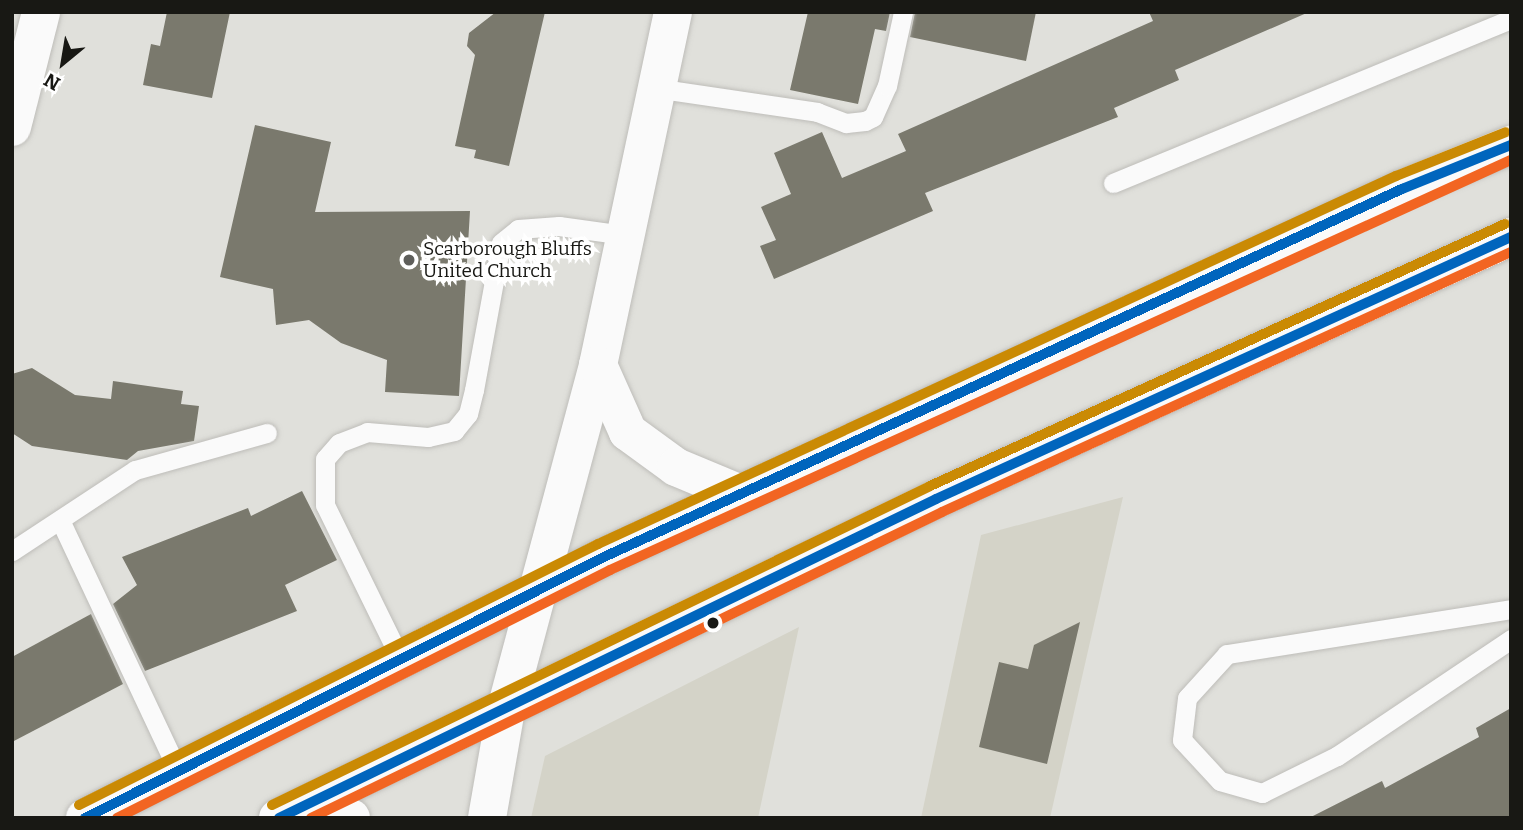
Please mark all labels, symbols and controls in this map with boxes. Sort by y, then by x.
north arrow [28,28,98,98]
text: N [40,68,64,95]
place label: Scarborough Bluffs United Church [423,238,592,282]
marker: Scarborough Bluffs United Church [401,252,417,268]
unlabelled marker [706,616,720,630]

